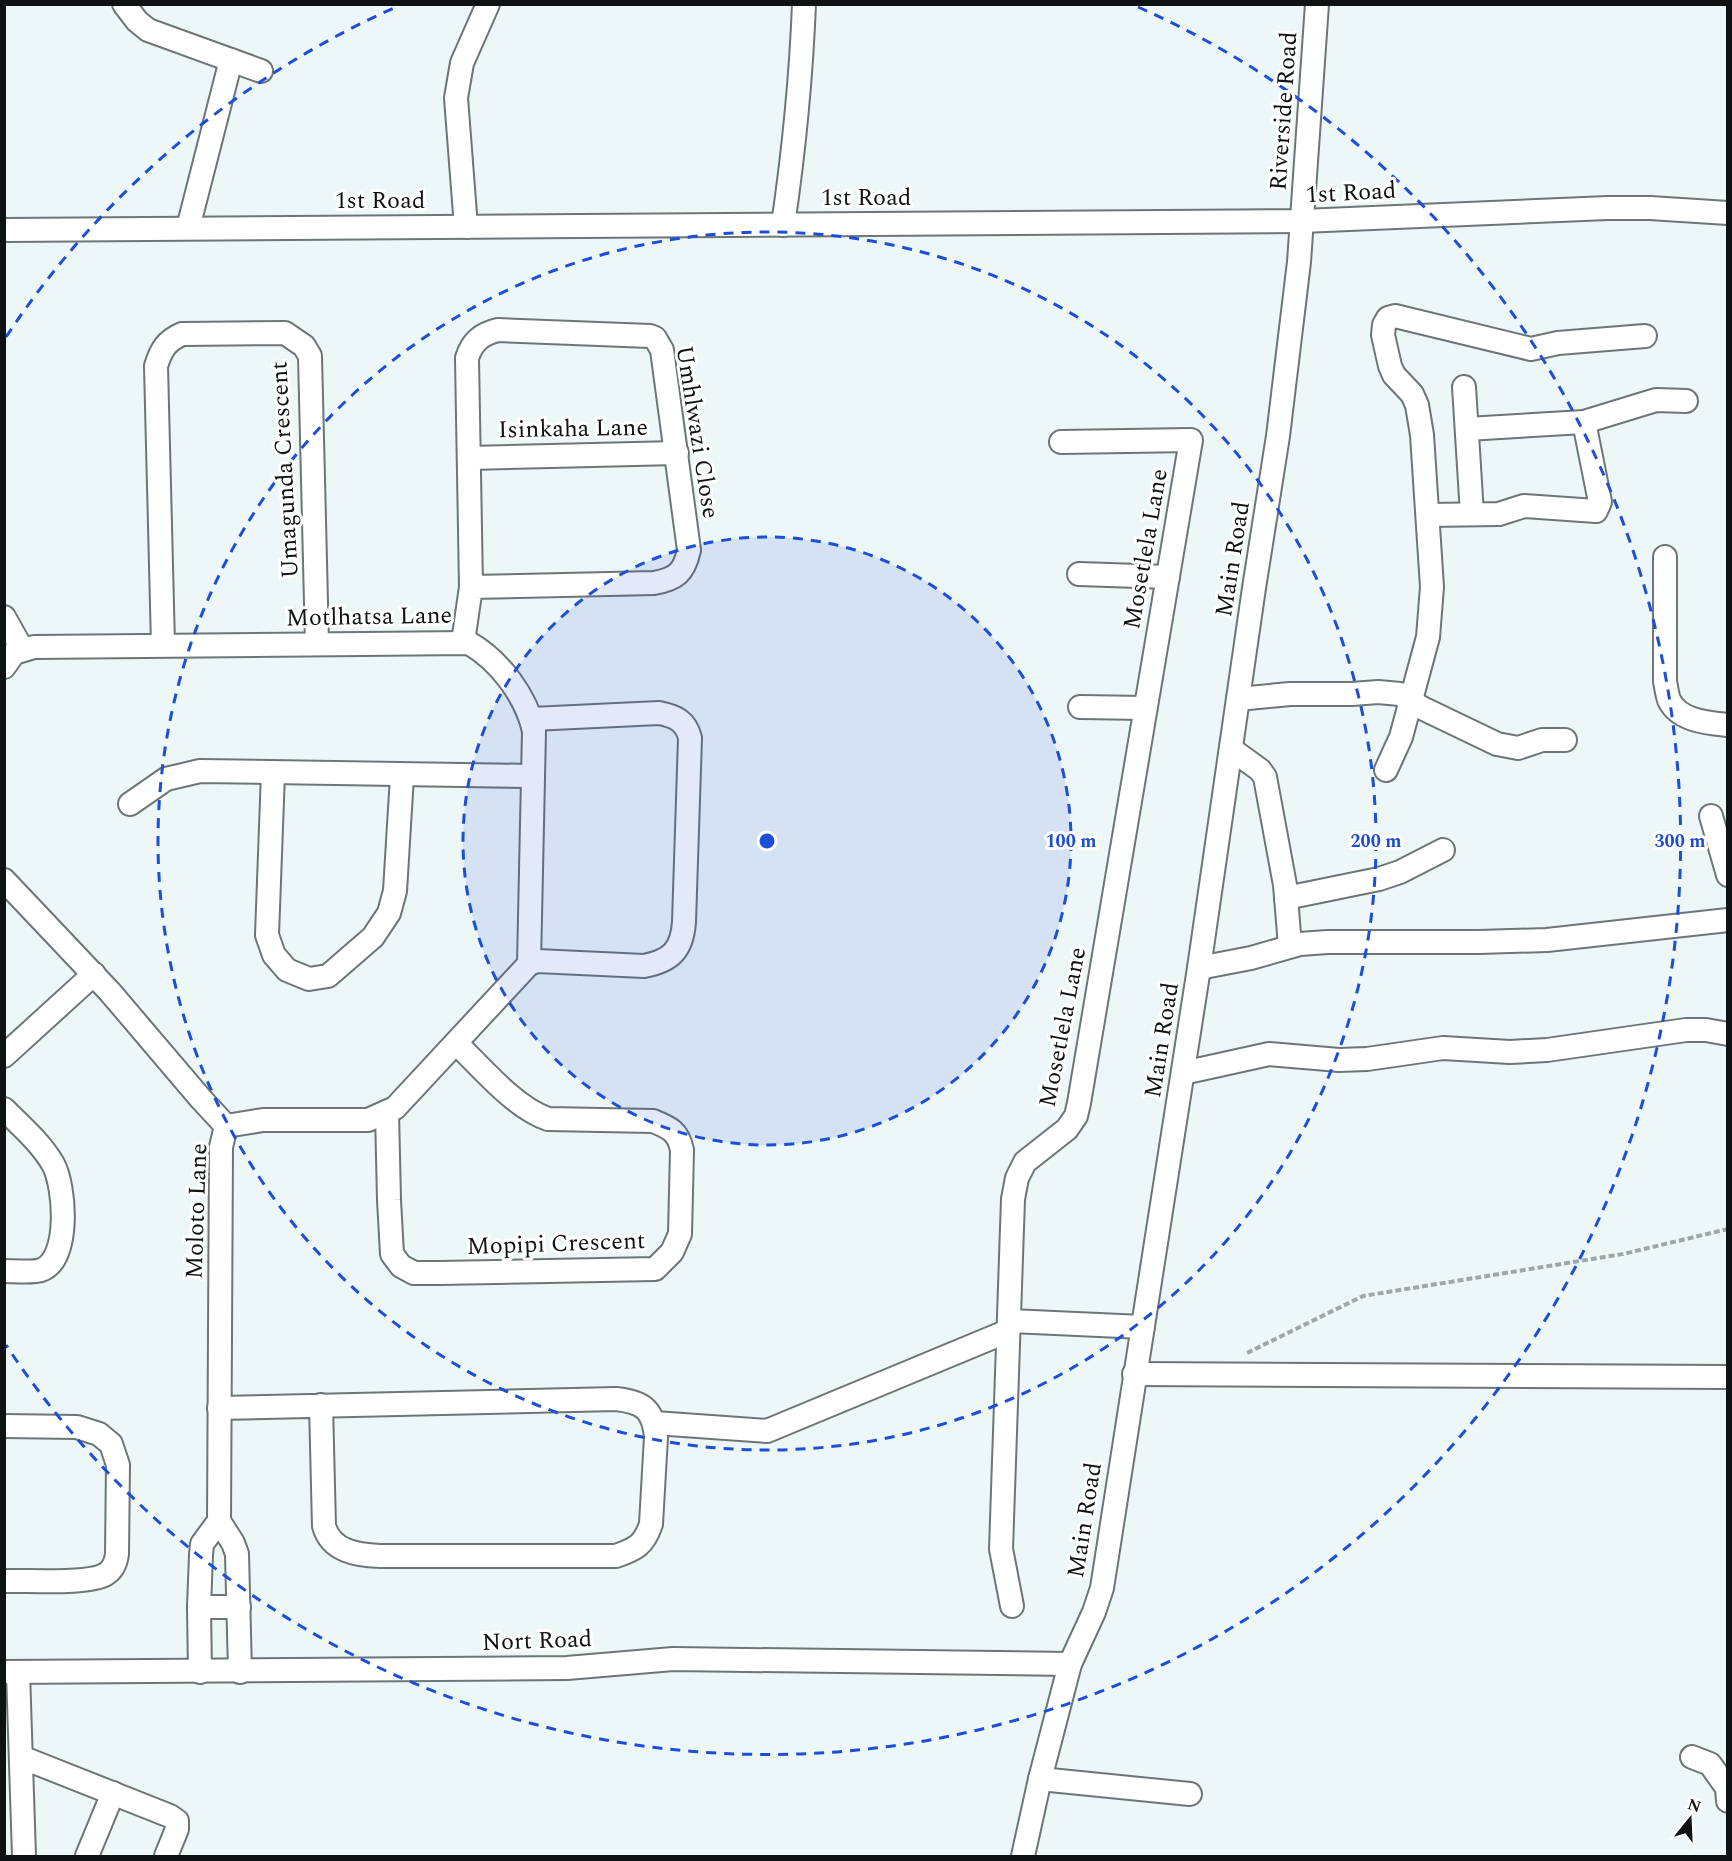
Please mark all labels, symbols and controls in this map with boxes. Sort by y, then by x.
street label: Riverside Road [1260,30,1308,192]
street label: 1st Road [1305,173,1397,213]
street label: 1st Road [821,180,911,216]
street label: 1st Road [335,183,425,219]
street label: Umhlwazi Close [666,343,728,521]
street label: Umagunda Crescent [261,361,309,579]
street label: Isinkaha Lane [498,410,648,448]
street label: Mosetlela Lane [1114,466,1178,632]
street label: Main Road [1206,499,1260,619]
street label: Motlhatsa Lane [286,598,452,636]
text: 100 m [1045,828,1097,855]
text: 200 m [1350,828,1402,855]
text: 300 m [1654,828,1706,855]
centre of rings [757,831,777,851]
street label: Mosetlela Lane [1030,944,1096,1110]
street label: Main Road [1135,980,1189,1100]
street label: Moloto Lane [177,1142,217,1280]
street label: Mopipi Crescent [466,1223,646,1265]
street label: Main Road [1058,1460,1112,1580]
street label: Nort Road [481,1621,593,1661]
north arrow [1660,1789,1720,1849]
text: N [1684,1792,1704,1819]

